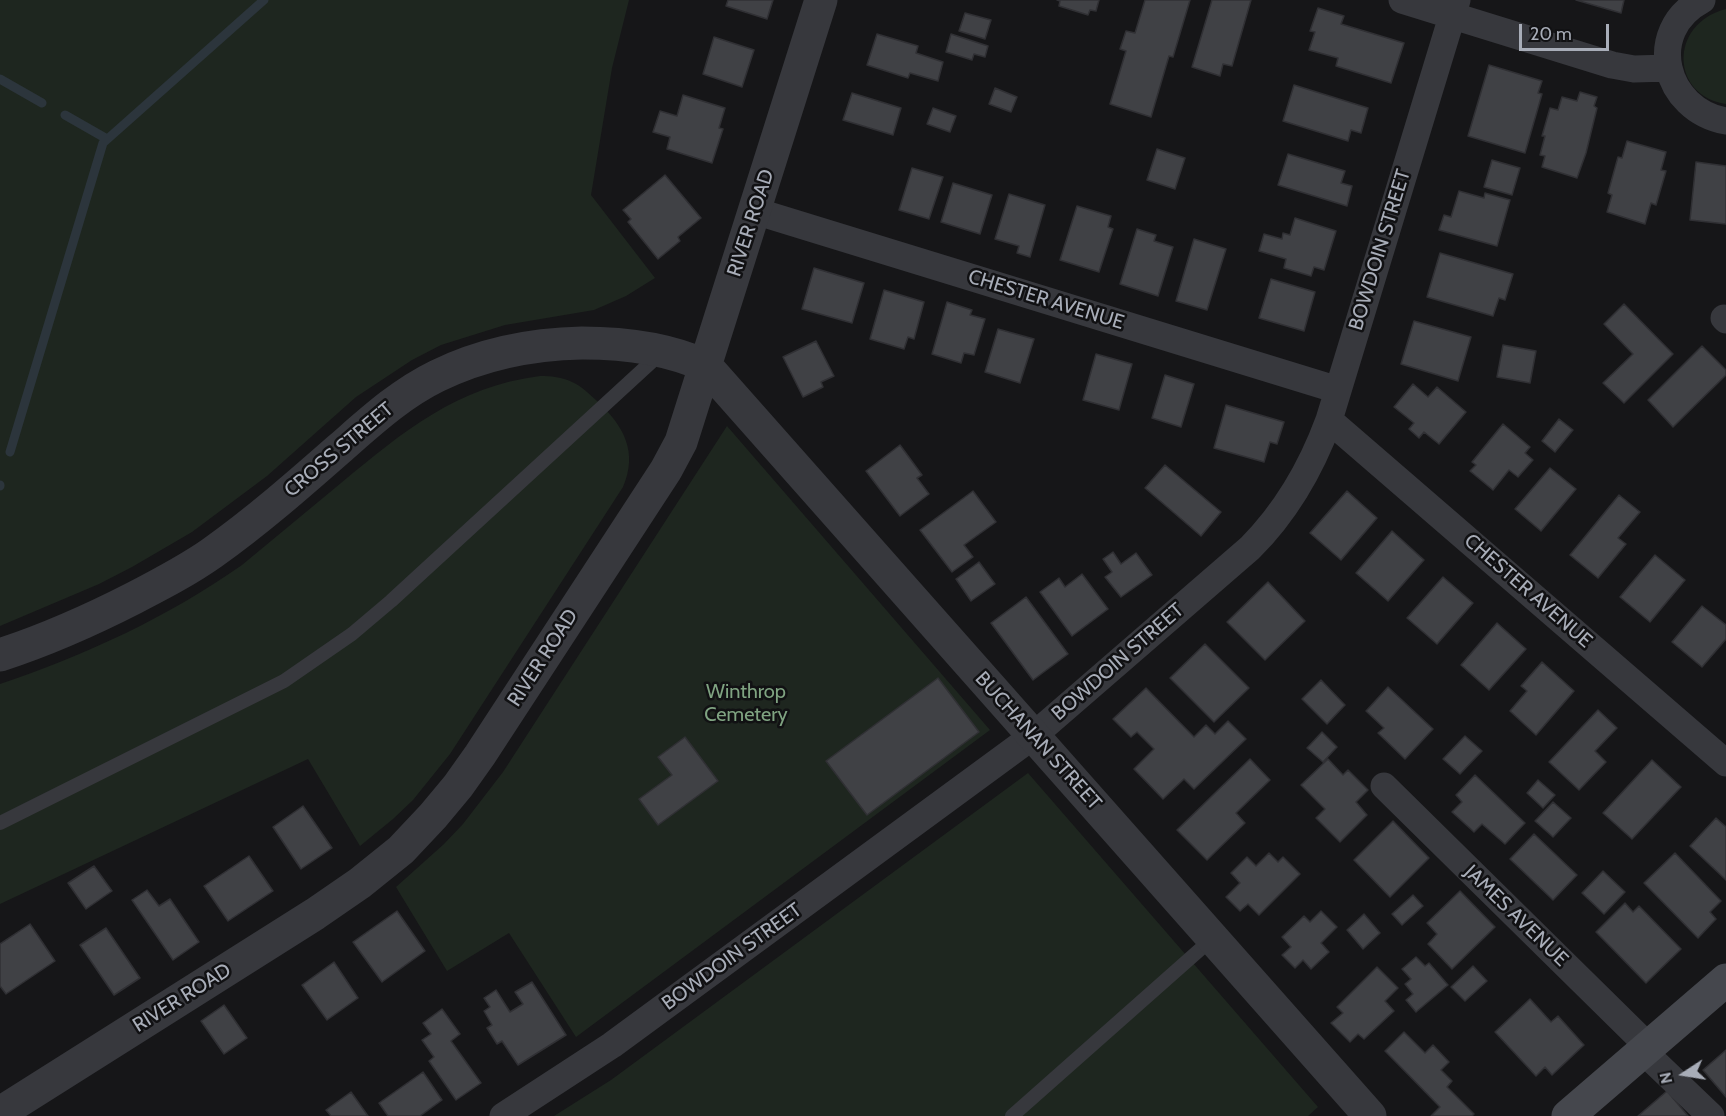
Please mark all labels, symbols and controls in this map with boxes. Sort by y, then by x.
scale bar [1522,12,1612,50]
text: 20 m [1530,23,1572,45]
street label: RIVER ROAD [722,166,780,280]
street label: BOWDOIN STREET [1344,167,1416,333]
street label: CHESTER AVENUE [965,265,1127,335]
street label: CROSS STREET [280,397,398,503]
street label: CHESTER AVENUE [1459,529,1597,653]
street label: BOWDOIN STREET [1047,598,1189,726]
street label: RIVER ROAD [503,605,583,711]
street label: BUCHANAN STREET [970,667,1106,815]
park label: Winthrop Cemetery [704,680,788,727]
street label: JAMES AVENUE [1459,860,1573,972]
street label: BOWDOIN STREET [657,898,807,1016]
street label: RIVER ROAD [129,958,235,1038]
north arrow [1654,1044,1714,1104]
text: N [1655,1070,1676,1085]

